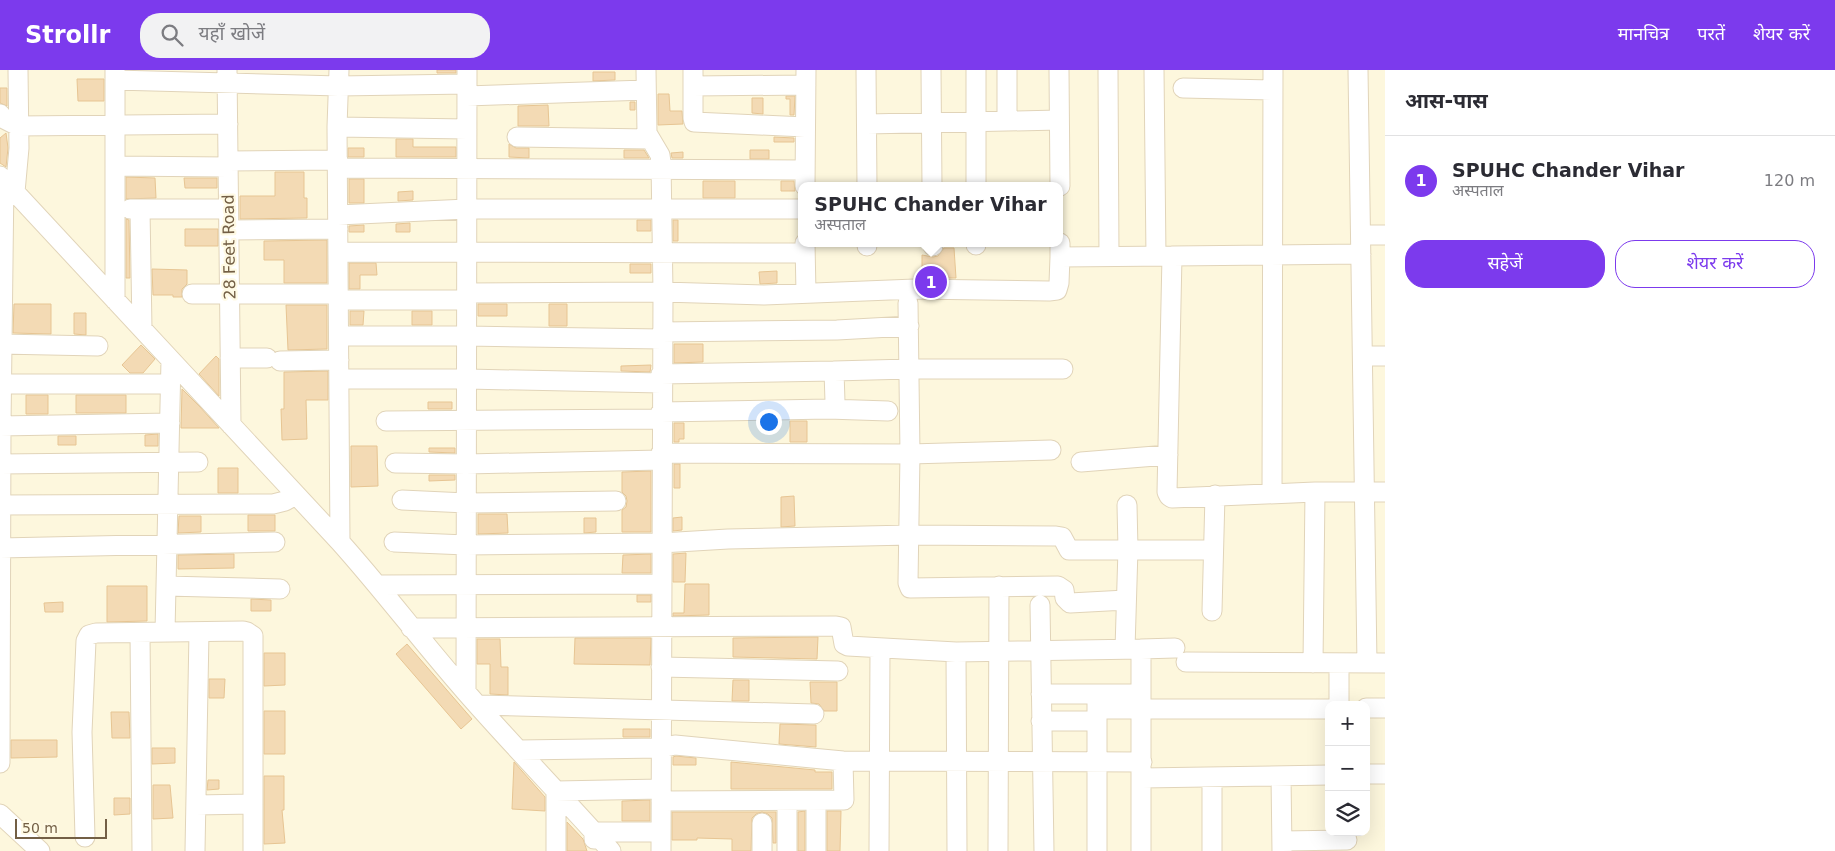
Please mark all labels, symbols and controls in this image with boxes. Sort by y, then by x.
search box [140,13,490,58]
text: Strollr [25,21,110,49]
icon: search [158,21,186,49]
text: यहाँ खोजें [198,22,265,44]
text: मानचित्र [1618,23,1669,44]
text: परतें [1697,23,1725,44]
text: शेयर करें [1753,23,1810,44]
text: आस-पास [1405,89,1488,113]
text: SPUHC Chander Vihar [1452,159,1684,181]
text: 1 [1415,171,1427,190]
text: 120 m [1764,171,1815,190]
text: अस्पताल [1452,181,1504,200]
popup [798,182,1063,247]
text: SPUHC Chander Vihar [814,193,1047,215]
street label: 28 Feet Road [219,194,239,300]
text: अस्पताल [814,215,866,234]
button: सहेजें [1405,240,1605,288]
button: शेयर करें [1615,240,1815,288]
pin: 1 [915,263,947,301]
your location [756,409,782,435]
map controls [1325,701,1370,836]
button: + [1325,701,1370,746]
button: − [1325,746,1370,791]
button: layers [1325,791,1370,836]
scale bar [15,816,108,839]
text: 50 m [22,820,58,836]

